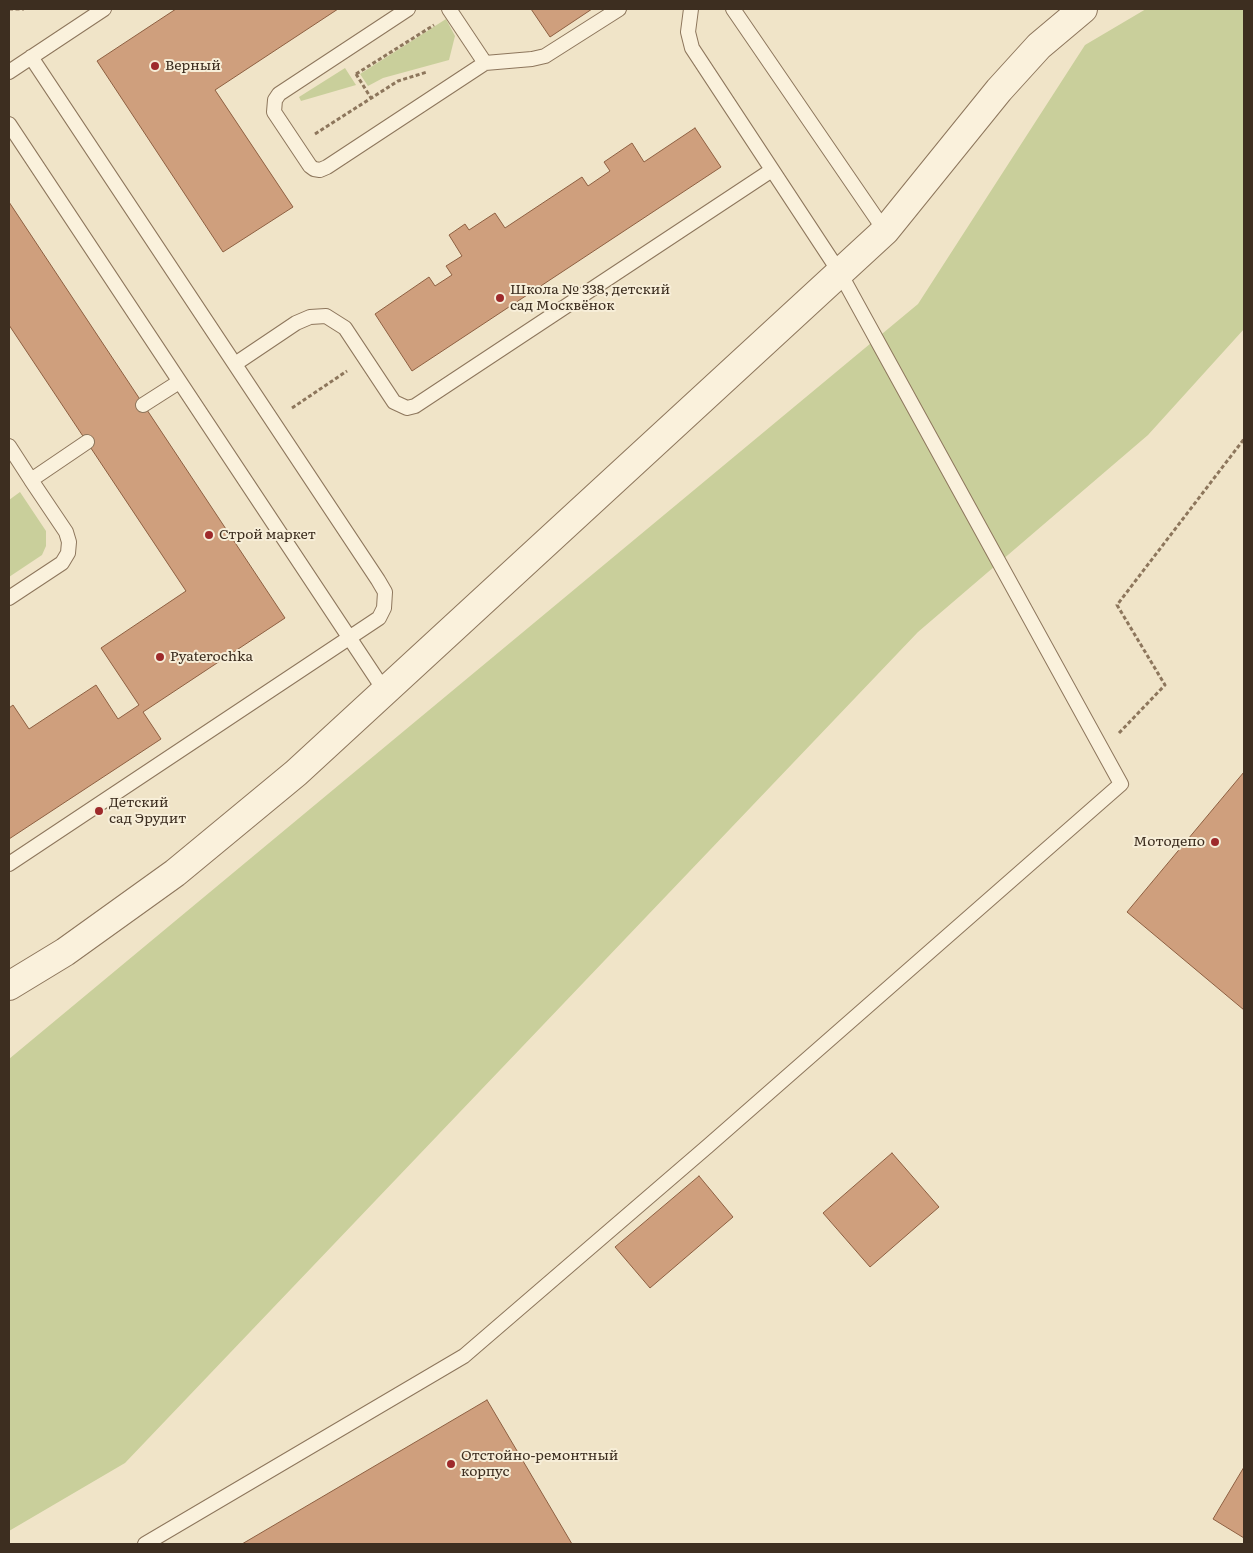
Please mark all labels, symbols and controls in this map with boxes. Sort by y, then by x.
place label: Верный [165,58,221,74]
marker: Верный [149,60,161,72]
place label: Школа № 338, детский сад Москвёнок [510,282,670,314]
marker: Школа № 338, детский сад Москвёнок [494,292,506,304]
place label: Строй маркет [219,527,316,543]
marker: Строй маркет [203,529,215,541]
place label: Pyaterochka [170,649,253,665]
marker: Pyaterochka [154,651,166,663]
place label: Детский сад Эрудит [109,795,186,828]
marker: Детский сад Эрудит [93,805,105,817]
place label: Мотодепо [1133,834,1205,850]
marker: Мотодепо [1209,836,1221,848]
place label: Отстойно-ремонтный корпус [461,1448,618,1480]
marker: Отстойно-ремонтный корпус [445,1458,457,1470]

